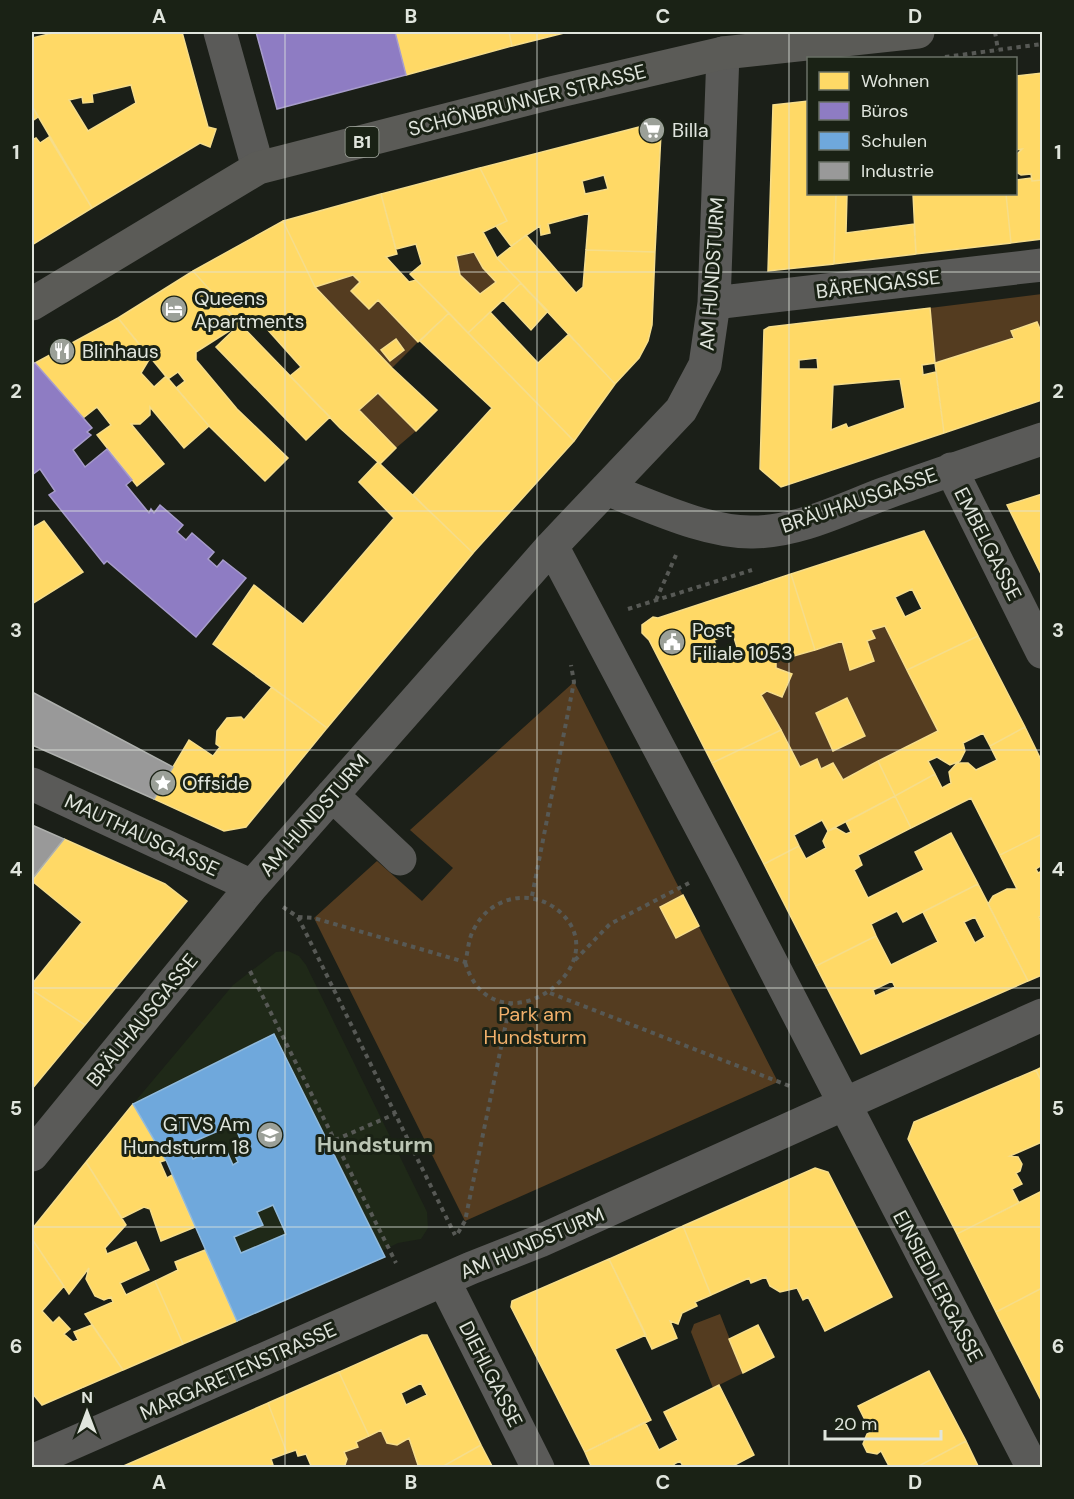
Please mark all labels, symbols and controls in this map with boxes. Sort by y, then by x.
text: A [152,3,166,29]
text: B [405,3,417,29]
text: C [656,3,670,29]
text: D [908,3,922,29]
legend [807,57,1017,195]
street label: SCHÖNBRUNNER STRASSE [405,58,649,142]
text: Wohnen [861,69,929,93]
text: Büros [861,99,908,123]
supermarket icon: Billa [637,115,667,145]
place label: Billa [672,117,709,143]
road number: B1 [346,127,378,157]
text: Schulen [861,129,927,153]
text: 1 [12,139,20,165]
text: 1 [1054,139,1062,165]
text: Industrie [861,159,934,183]
street label: AM HUNDSTURM [694,196,730,352]
street label: BÄRENGASSE [814,263,942,305]
place label: Queens Apartments [194,285,304,334]
hotel icon: Queens Apartments [159,294,189,324]
restaurant icon: Blinhaus [47,336,77,366]
place label: Blinhaus [82,338,159,364]
text: 2 [10,378,22,404]
text: 2 [1052,378,1064,404]
street label: BRÄUHAUSGASSE [777,461,941,539]
street label: EMBELGASSE [948,483,1028,605]
text: 3 [10,617,22,643]
place label: Post Filiale 1053 [692,617,793,666]
text: 3 [1052,617,1064,643]
public building icon: Post Filiale 1053 [657,627,687,657]
street label: AM HUNDSTURM [254,748,374,882]
place icon: Offside [148,768,178,798]
place label: Offside [182,770,249,796]
street label: MAUTHAUSGASSE [60,788,224,882]
text: 4 [10,856,23,882]
text: 4 [1052,856,1065,882]
street label: BRÄUHAUSGASSE [80,948,204,1092]
park label: Park am Hundsturm [483,1001,587,1050]
text: 5 [10,1095,22,1121]
text: 5 [1052,1095,1064,1121]
place label: GTVS Am Hundsturm 18 [123,1111,250,1160]
school or university icon: GTVS Am Hundsturm 18 [255,1120,285,1150]
district label: Hundsturm [317,1131,433,1159]
street label: AM HUNDSTURM [456,1201,608,1285]
street label: EINSIEDLERGASSE [887,1206,989,1366]
street label: MARGARETENSTRASSE [136,1316,340,1426]
street label: DIEHLGASSE [453,1317,529,1431]
text: 6 [10,1333,22,1359]
text: 6 [1052,1333,1064,1359]
north arrow [57,1382,117,1442]
text: N [81,1387,93,1408]
scale bar [825,1403,940,1441]
text: 20 m [834,1412,877,1436]
text: A [152,1469,166,1495]
text: B [405,1469,417,1495]
text: C [656,1469,670,1495]
text: D [908,1469,922,1495]

